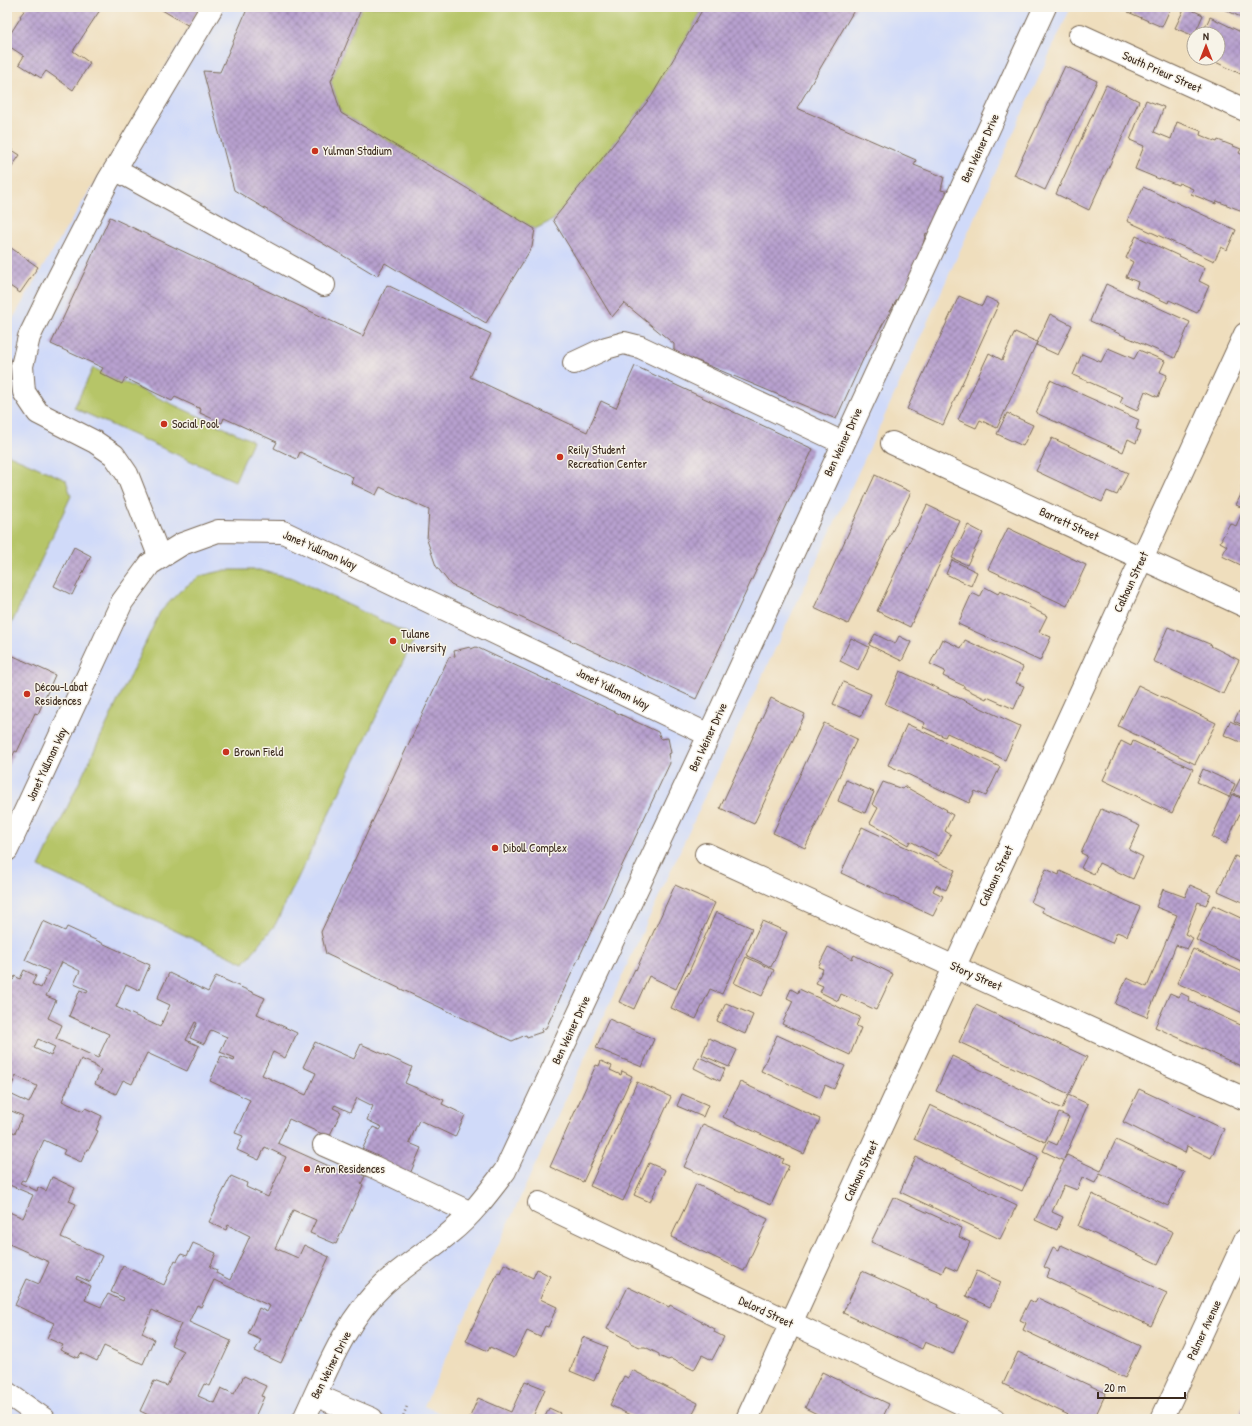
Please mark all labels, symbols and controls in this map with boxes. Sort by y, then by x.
north arrow [1186,26,1226,66]
text: N [1203,29,1209,43]
street label: South Prieur Street [1120,46,1205,97]
street label: Ben Weiner Drive [956,110,1003,185]
place label: Yulman Stadium [323,142,392,159]
marker: Yulman Stadium [310,146,320,156]
street label: Ben Weiner Drive [819,404,866,479]
place label: Social Pool [172,415,220,432]
marker: Social Pool [159,419,169,429]
place label: Reily Student Recreation Center [568,441,647,472]
marker: Reily Student Recreation Center [555,452,565,462]
street label: Barrett Street [1037,502,1102,545]
street label: Janet Yullman Way [280,526,360,574]
street label: Calhoun Street [1109,548,1152,615]
place label: Tulane University [401,625,446,656]
marker: Tulane University [388,636,398,646]
street label: Janet Yullman Way [574,663,653,714]
place label: Décou-Labat Residences [35,678,88,709]
marker: Décou-Labat Residences [22,689,32,699]
street label: Ben Weiner Drive [684,699,731,774]
street label: Janet Yullman Way [22,724,71,804]
place label: Brown Field [234,743,283,760]
marker: Brown Field [221,747,231,757]
place label: Diboll Complex [503,839,567,856]
street label: Calhoun Street [974,842,1017,909]
marker: Diboll Complex [490,843,500,853]
street label: Story Street [948,957,1006,995]
street label: Ben Weiner Drive [547,992,594,1067]
street label: Calhoun Street [839,1137,882,1204]
place label: Aron Residences [315,1160,385,1177]
marker: Aron Residences [302,1164,312,1174]
street label: Delord Street [736,1291,797,1332]
street label: Palmer Avenue [1182,1297,1225,1363]
street label: Ben Weiner Drive [306,1328,355,1402]
scale bar [1098,1374,1185,1400]
text: 20 m [1104,1379,1126,1396]

